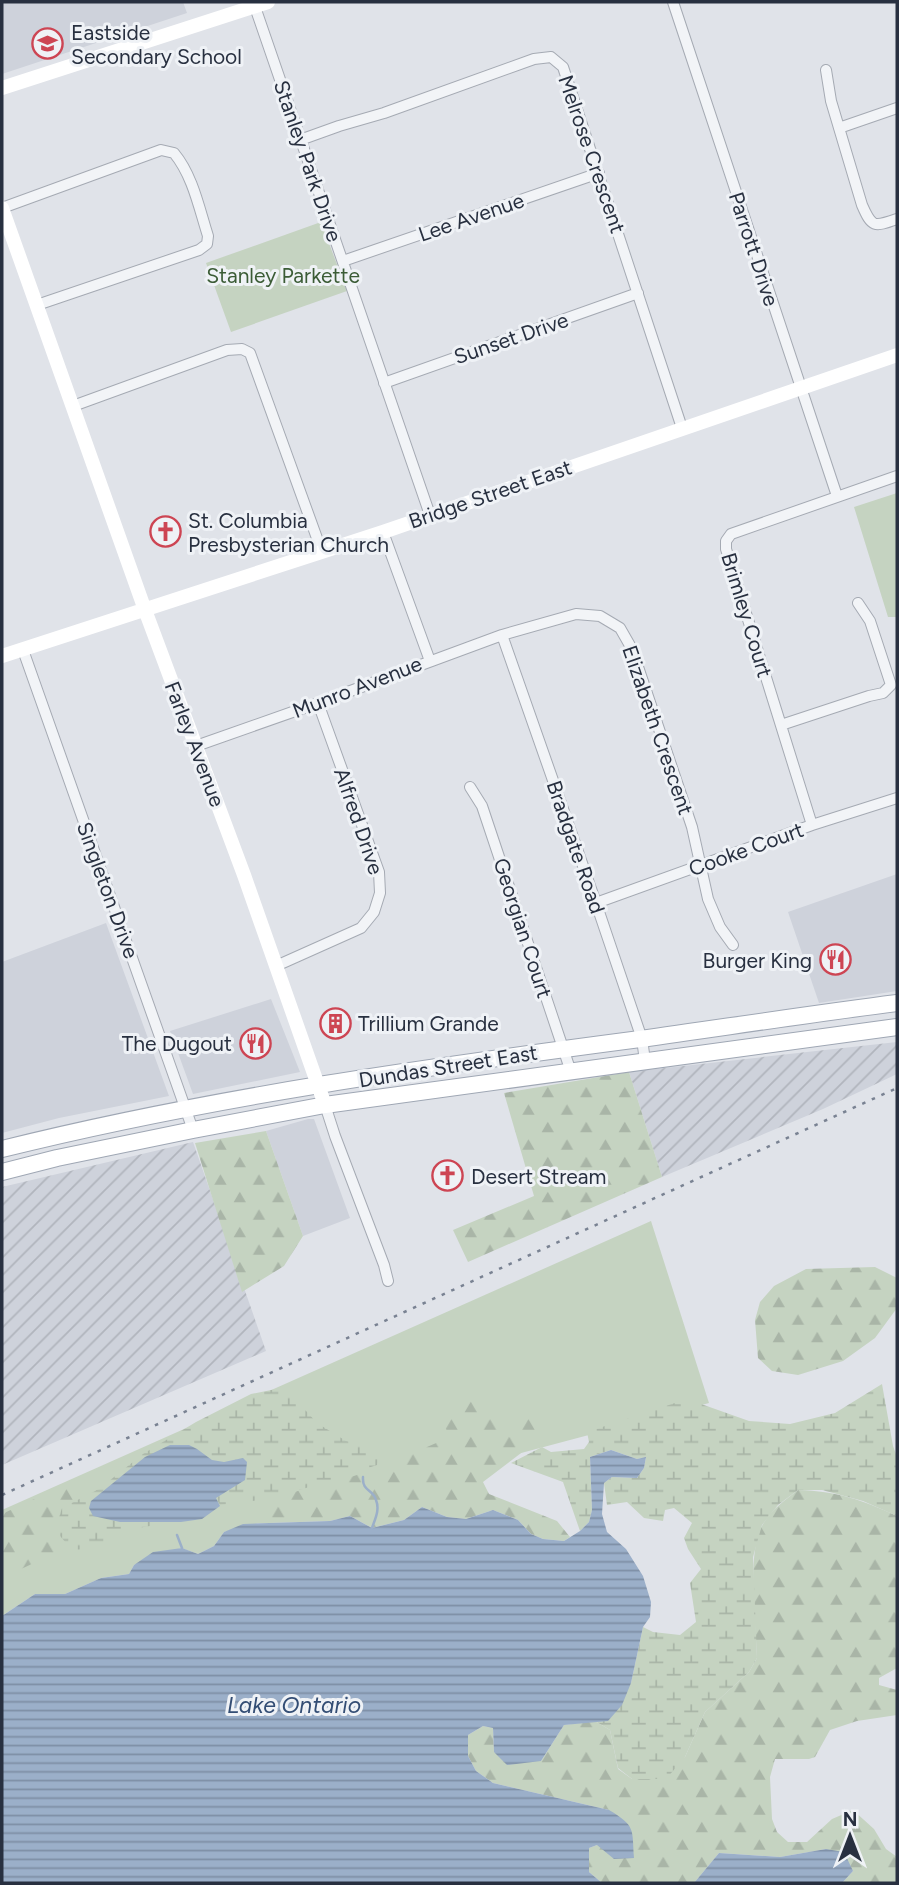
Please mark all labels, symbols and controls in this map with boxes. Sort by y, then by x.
place label: Eastside Secondary School [71,20,242,69]
school or university icon: Eastside Secondary School [31,27,65,61]
street label: Melrose Crescent [553,72,631,236]
street label: Stanley Park Drive [269,77,347,245]
street label: Lee Avenue [415,187,527,247]
street label: Parrott Drive [724,189,784,309]
park label: Stanley Parkette [206,263,360,288]
street label: Sunset Drive [451,307,571,369]
street label: Bridge Street East [405,454,575,534]
place label: St. Columbia Presbysterian Church [188,508,389,557]
church icon: St. Columbia Presbysterian Church [148,515,182,549]
street label: Brimley Court [716,550,778,680]
street label: Elizabeth Crescent [617,642,699,818]
street label: Munro Avenue [289,651,425,723]
street label: Farley Avenue [160,678,230,810]
street label: Alfred Drive [329,764,389,878]
street label: Bradgate Road [542,777,610,917]
street label: Cooke Court [685,817,807,881]
street label: Singleton Drive [72,818,144,962]
street label: Georgian Court [489,855,557,1001]
restaurant icon: Burger King [818,943,852,977]
place label: Burger King [703,948,812,973]
building icon: Trillium Grande [318,1006,352,1040]
place label: Trillium Grande [358,1011,499,1036]
restaurant icon: The Dugout [238,1026,272,1060]
place label: The Dugout [122,1031,232,1056]
street label: Dundas Street East [357,1040,539,1092]
church icon: Desert Stream [431,1159,465,1193]
place label: Desert Stream [471,1164,606,1189]
water label: Lake Ontario [227,1691,361,1719]
north arrow [815,1801,885,1871]
text: N [843,1808,857,1831]

